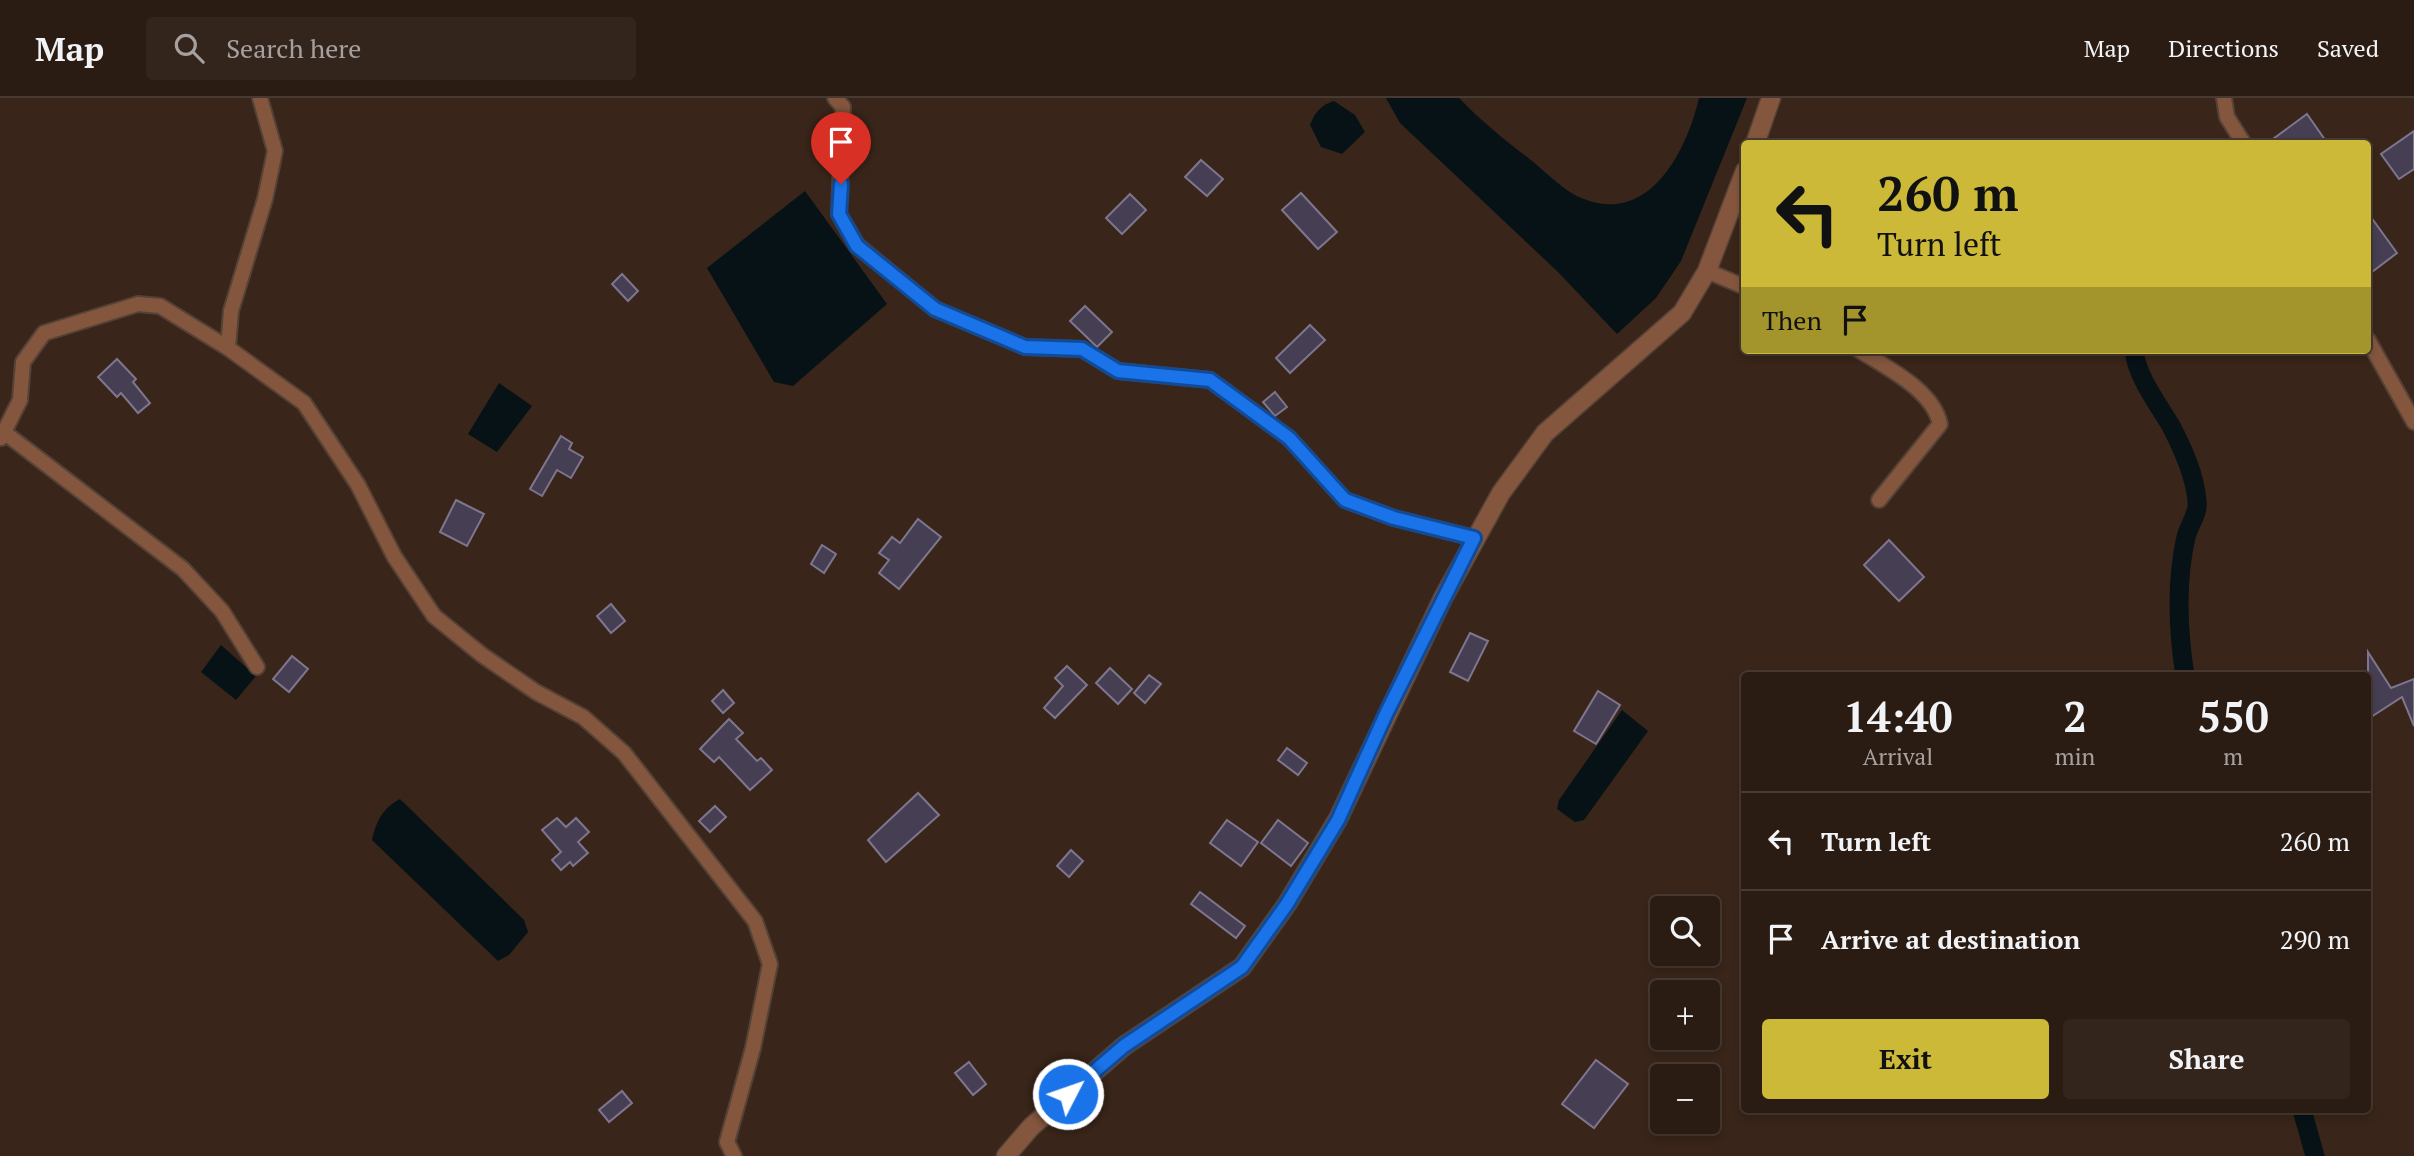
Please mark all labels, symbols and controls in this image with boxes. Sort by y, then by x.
search box [146,17,636,80]
text: Map [35,27,104,70]
icon: search [170,29,208,67]
text: Search here [226,31,361,65]
text: Map [2084,32,2130,64]
text: Directions [2168,32,2279,64]
text: Saved [2317,32,2379,64]
pin [811,112,871,184]
icon: arrive [822,123,860,161]
text: 260 m [1877,160,2019,225]
icon: left [1762,168,1853,259]
text: Turn left [1877,223,2001,265]
icon: arrive [1836,301,1874,339]
text: Then [1762,303,1822,337]
text: 14:40 [1843,688,1953,744]
text: 2 [2063,688,2087,744]
text: 550 [2198,688,2269,744]
text: Arrival [1863,741,1933,772]
text: min [2055,741,2095,772]
text: m [2223,741,2243,772]
icon: left [1762,822,1800,860]
text: Turn left [1821,824,1931,858]
text: 260 m [2280,824,2350,858]
map controls [1650,896,1720,1134]
button: search [1650,896,1720,966]
icon: arrive [1762,920,1800,958]
text: Arrive at destination [1821,922,2080,956]
text: 290 m [2280,922,2350,956]
button: + [1650,980,1720,1050]
button: Exit [1762,1019,2049,1099]
button: Share [2063,1019,2350,1099]
position arrow [1031,1057,1105,1131]
button: − [1650,1064,1720,1134]

